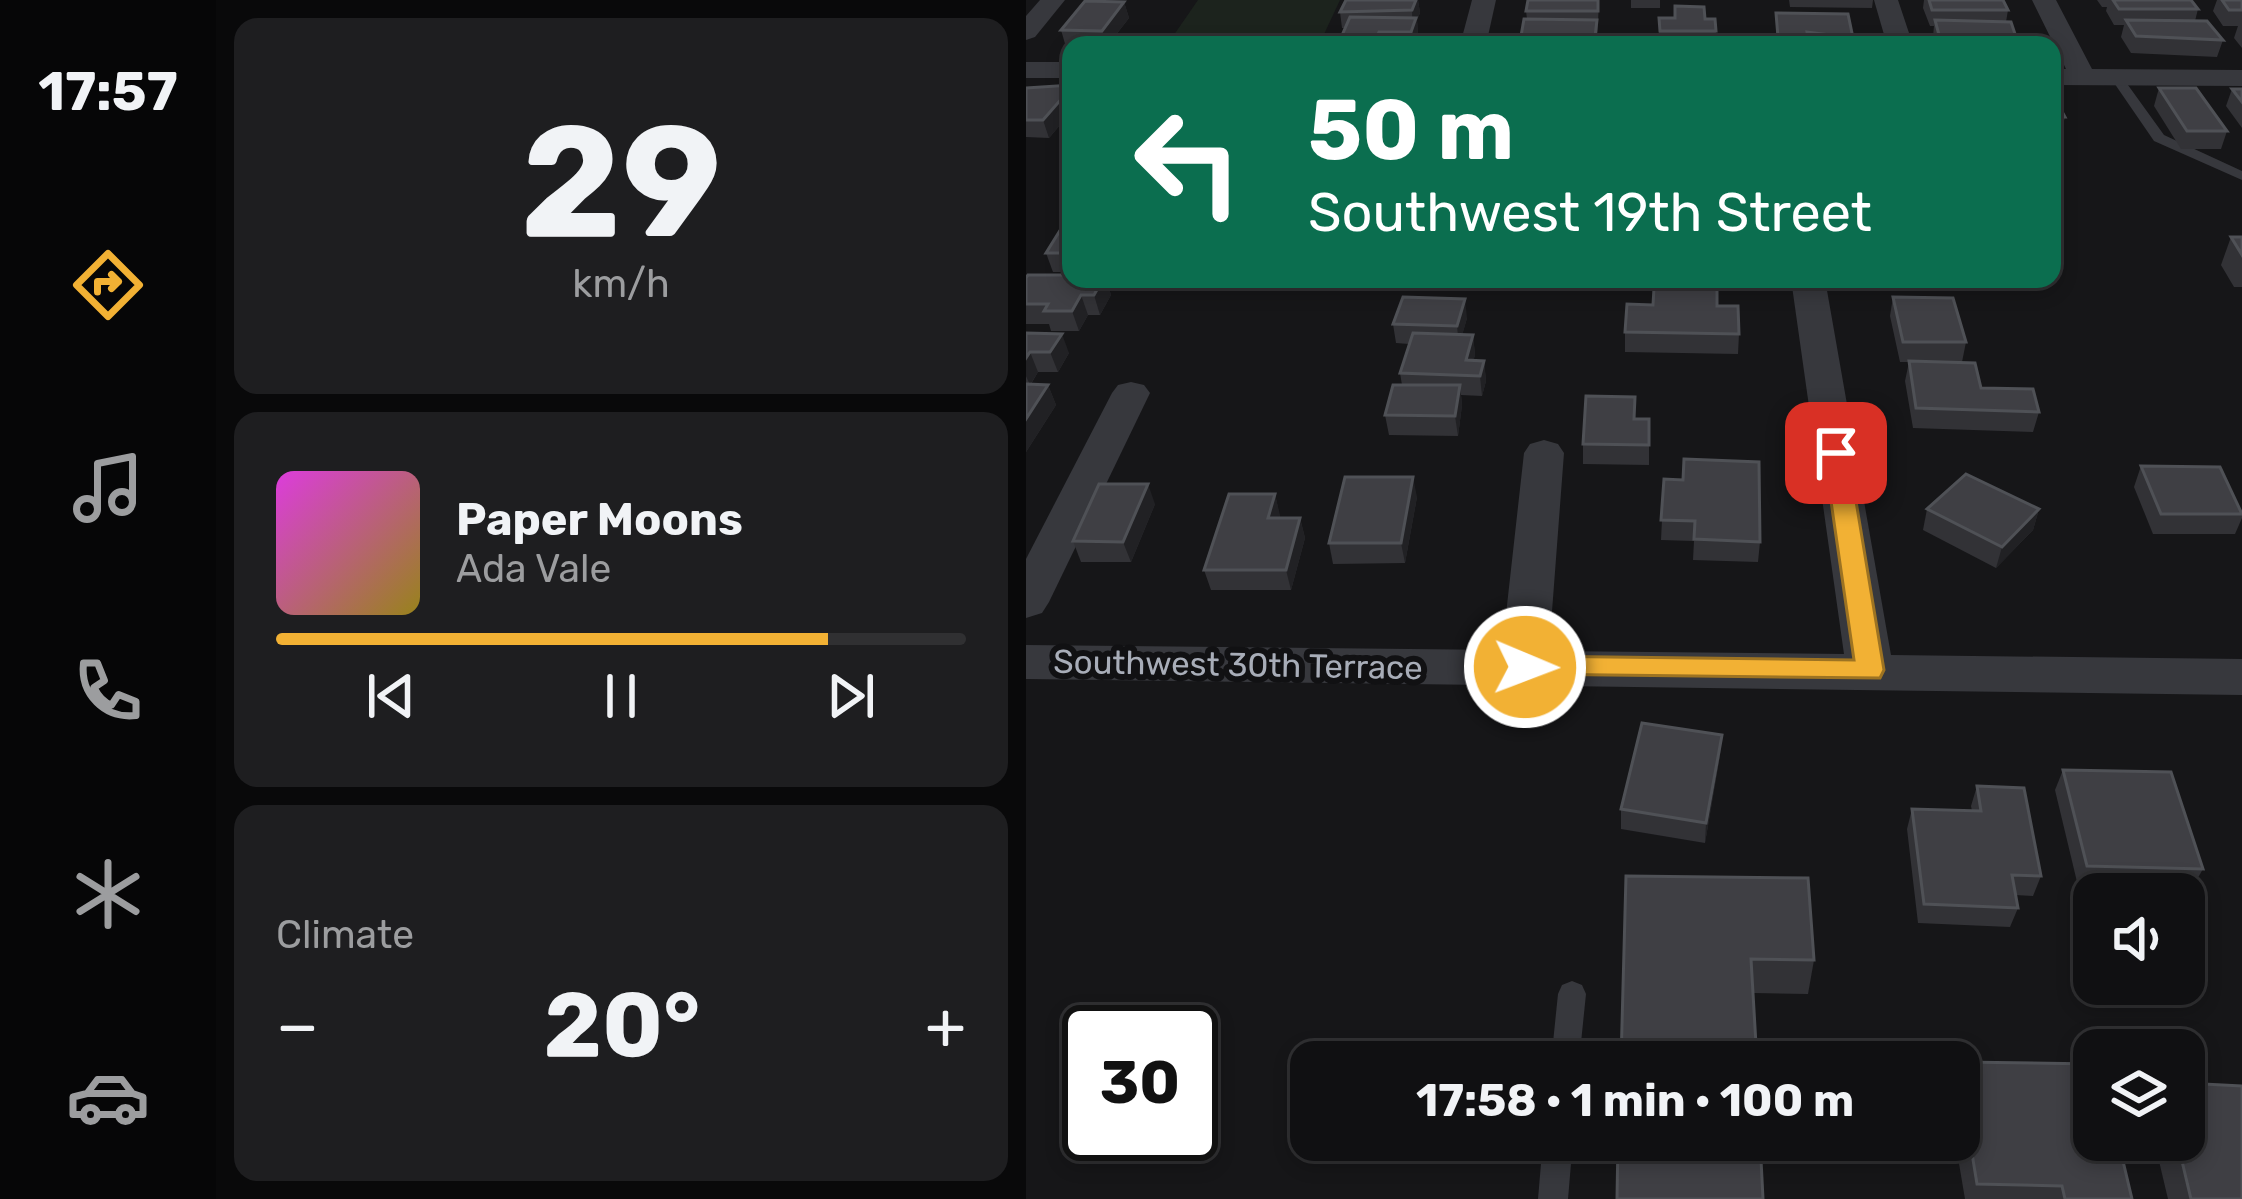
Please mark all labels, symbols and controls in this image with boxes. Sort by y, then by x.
text: 17:57 [38,60,178,124]
text: 50 m [1308,80,1514,180]
icon: left [1110,84,1266,240]
text: 29 [520,90,722,275]
text: Southwest 19th Street [1308,181,1872,245]
icon: directions [66,243,150,327]
text: km/h [572,261,670,307]
pin [1785,402,1887,504]
icon: arrive [1803,420,1869,486]
icon: music [66,446,150,530]
text: Paper Moons [456,493,743,546]
text: Ada Vale [456,546,611,592]
position arrow [1462,604,1588,730]
street label: Southwest 30th Terrace [1053,642,1423,687]
icon: phone [66,649,150,733]
icon: previous [358,663,424,729]
icon: pause [588,663,654,729]
icon: next [818,663,884,729]
icon: climate [66,852,150,936]
map controls [2073,873,2205,1161]
button: sound [2073,873,2205,1005]
text: Climate [276,912,414,958]
text: 20° [544,972,700,1079]
text: − [276,986,319,1065]
text: + [925,986,966,1065]
speed limit sign: 30 [1062,1005,1218,1161]
button: layers [2073,1029,2205,1161]
icon: car [66,1055,150,1139]
text: 17:58 · 1 min · 100 m [1416,1074,1854,1127]

